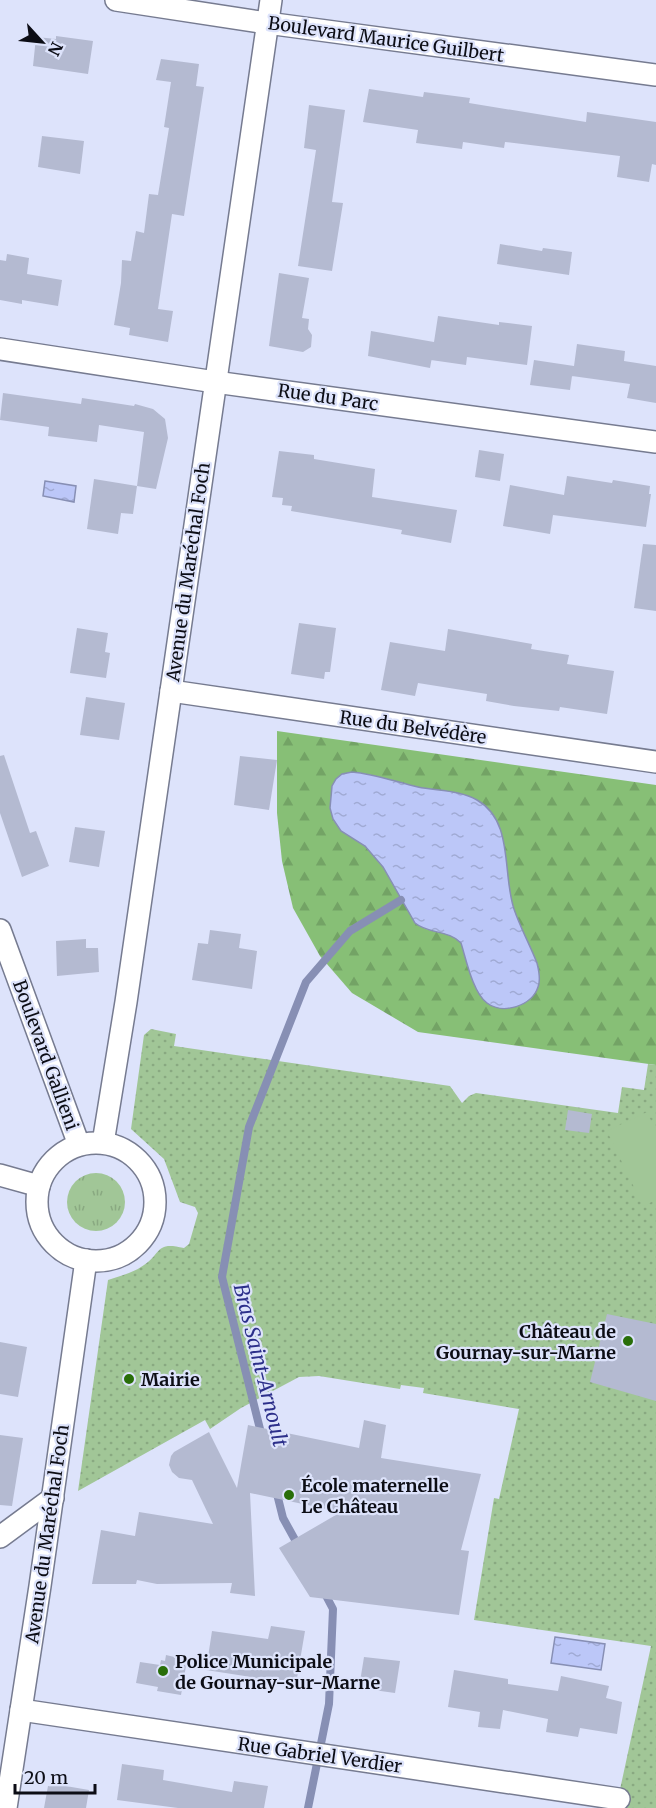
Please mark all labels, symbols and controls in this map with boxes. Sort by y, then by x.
street label: Boulevard Maurice Guilbert [267,11,505,67]
north arrow [12,12,72,72]
text: N [43,39,67,59]
street label: Rue du Parc [276,379,380,415]
street label: Avenue du Maréchal Foch [161,461,215,684]
street label: Rue du Belvédère [338,705,488,749]
street label: Boulevard Gallieni [8,977,84,1134]
water label: Bras Saint-Arnoult [229,1281,293,1449]
place label: Château de Gournay-sur-Marne [436,1320,616,1364]
marker: Château de Gournay-sur-Marne [621,1334,635,1348]
place label: Mairie [141,1368,200,1391]
marker: Mairie [122,1372,136,1386]
street label: Avenue du Maréchal Foch [20,1423,74,1646]
place label: École maternelle Le Château [301,1474,449,1518]
marker: École maternelle Le Château [282,1488,296,1502]
place label: Police Municipale de Gournay-sur-Marne [175,1650,380,1694]
marker: Police Municipale de Gournay-sur-Marne [156,1664,170,1678]
street label: Rue Gabriel Verdier [236,1732,404,1778]
scale bar [15,1757,94,1795]
text: 20 m [24,1766,68,1789]

